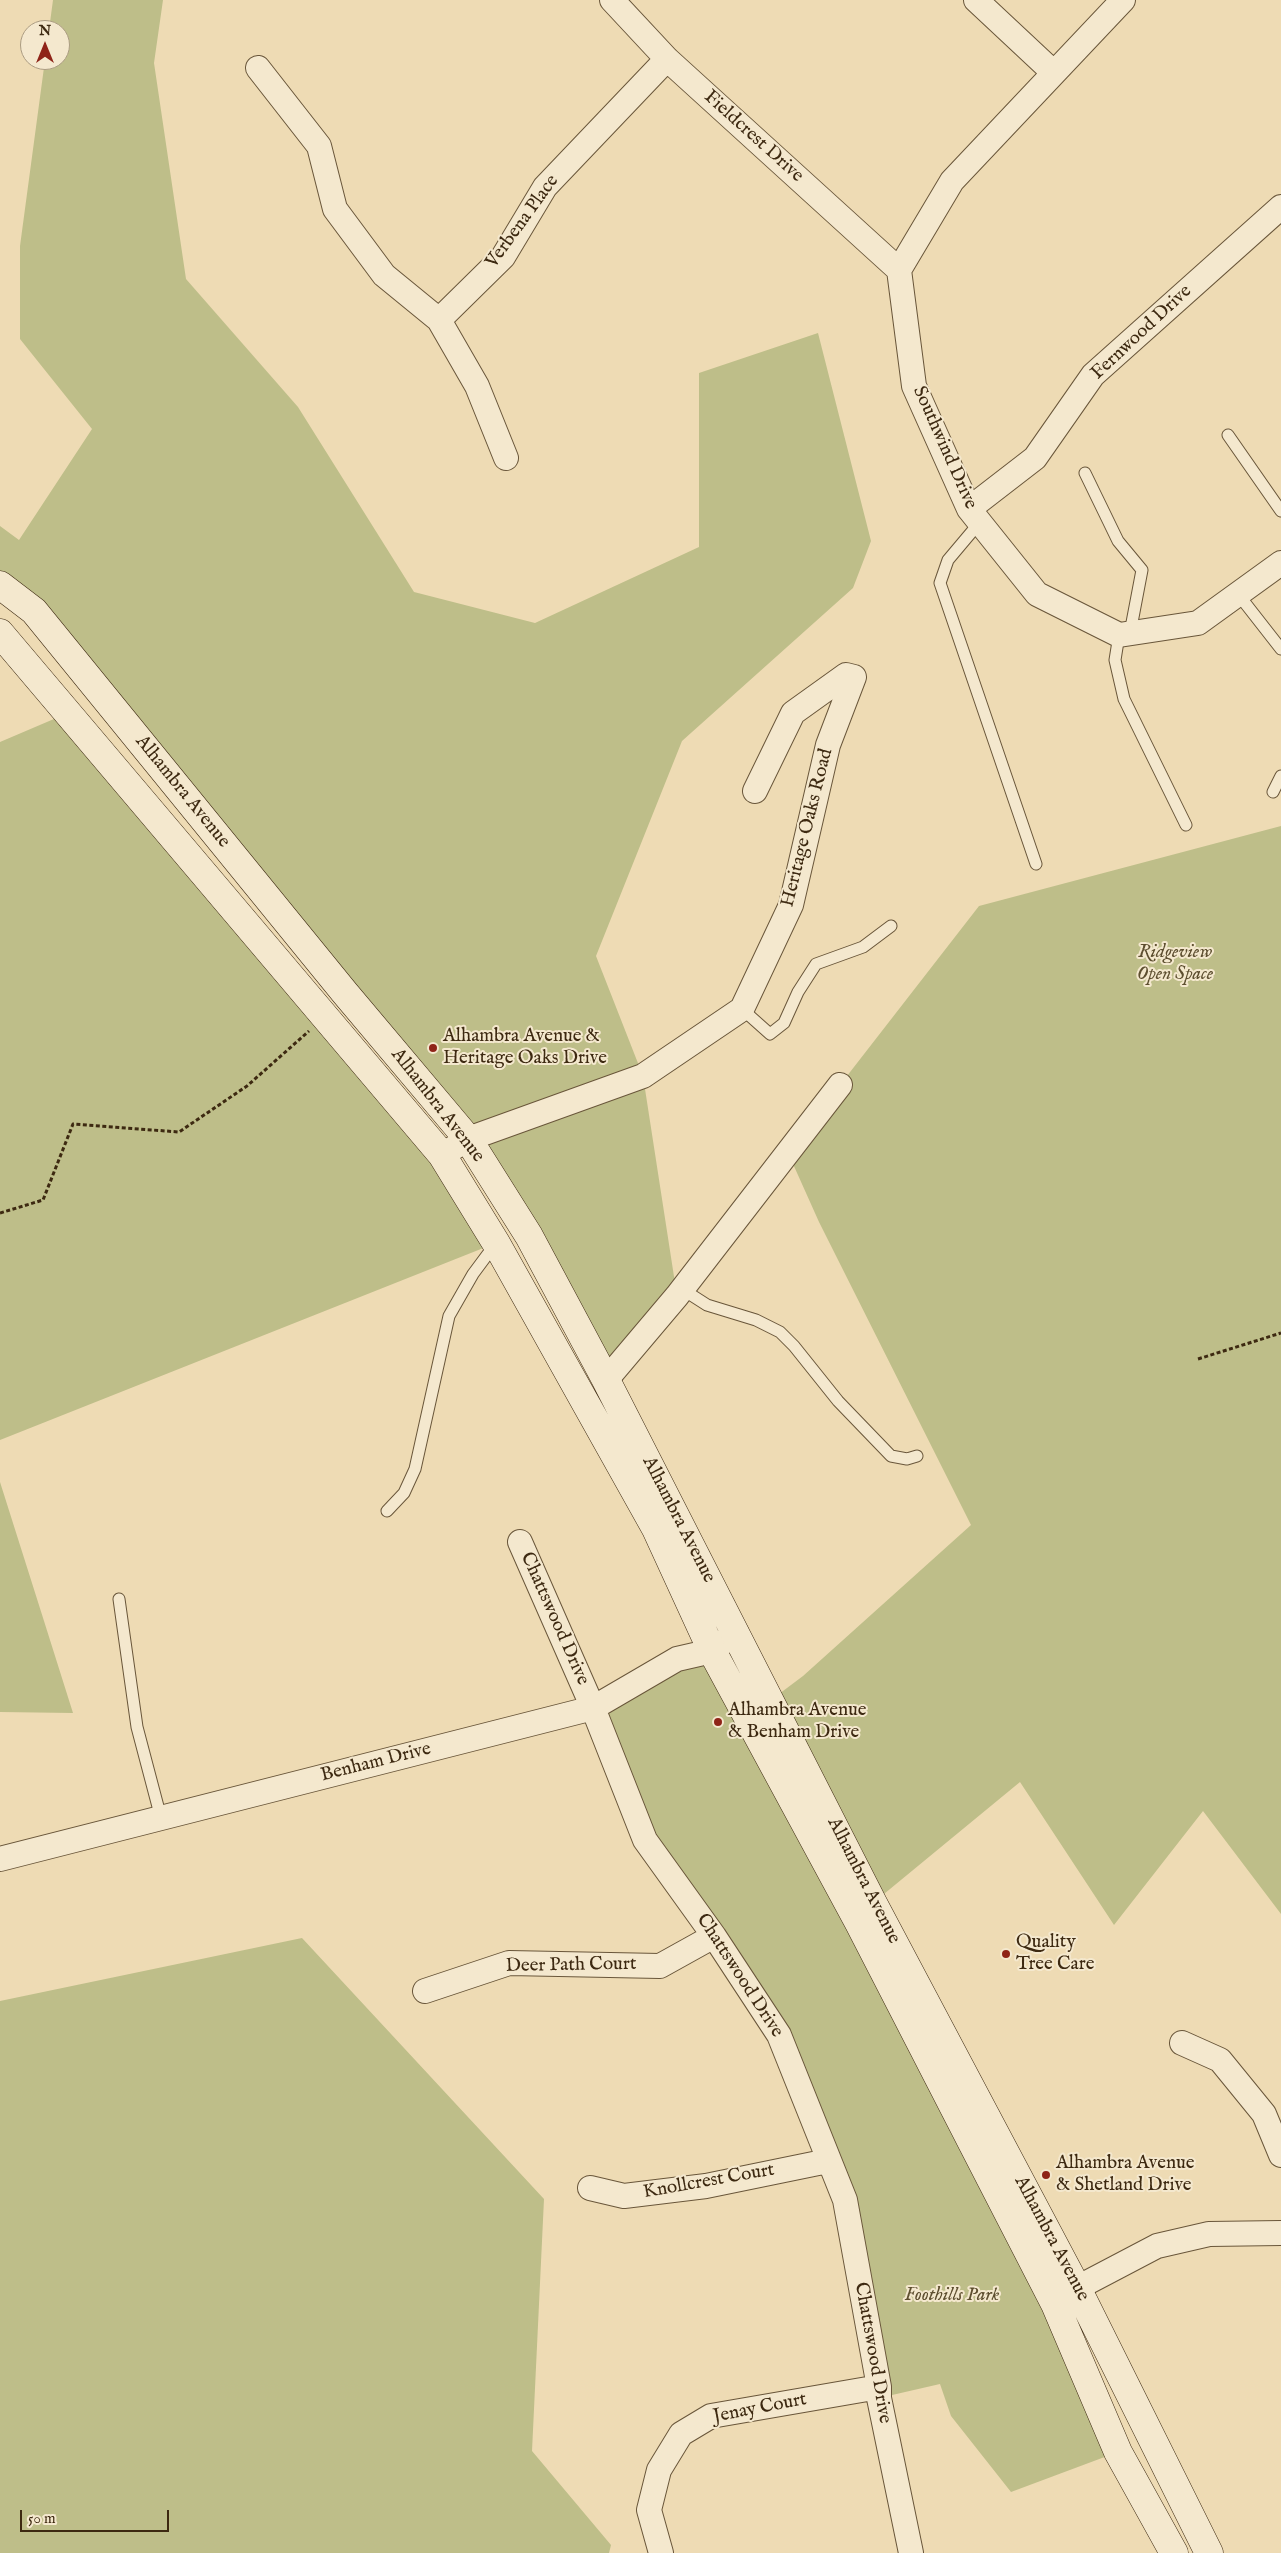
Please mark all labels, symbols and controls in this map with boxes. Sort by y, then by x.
north arrow [20,20,70,70]
text: N [39,22,51,40]
street label: Fieldcrest Drive [698,86,808,188]
street label: Verbena Place [482,171,564,273]
street label: Fernwood Drive [1087,281,1197,385]
street label: Southwind Drive [907,383,981,513]
street label: Alhambra Avenue [130,731,234,853]
street label: Heritage Oaks Road [777,746,839,910]
park label: Ridgeview Open Space [1137,942,1213,986]
place label: Alhambra Avenue & Heritage Oaks Drive [443,1026,607,1070]
marker: Alhambra Avenue & Heritage Oaks Drive [427,1042,439,1054]
street label: Alhambra Avenue [385,1044,489,1168]
street label: Alhambra Avenue [636,1453,720,1587]
street label: Chattswood Drive [515,1549,593,1689]
place label: Alhambra Avenue & Benham Drive [728,1700,866,1744]
marker: Alhambra Avenue & Benham Drive [712,1716,724,1728]
street label: Benham Drive [319,1738,433,1788]
street label: Alhambra Avenue [821,1814,905,1948]
street label: Chattswood Drive [690,1910,788,2042]
place label: Quality Tree Care [1016,1932,1094,1976]
marker: Quality Tree Care [1000,1948,1012,1960]
street label: Deer Path Court [505,1953,637,1979]
place label: Alhambra Avenue & Shetland Drive [1056,2153,1194,2197]
street label: Knollcrest Court [642,2159,776,2205]
marker: Alhambra Avenue & Shetland Drive [1040,2169,1052,2181]
street label: Alhambra Avenue [1008,2173,1094,2305]
street label: Chattswood Drive [848,2281,896,2425]
park label: Foothills Park [905,2285,999,2307]
street label: Jenay Court [711,2389,809,2429]
scale bar [22,2500,171,2532]
text: 50 m [28,2509,56,2528]

